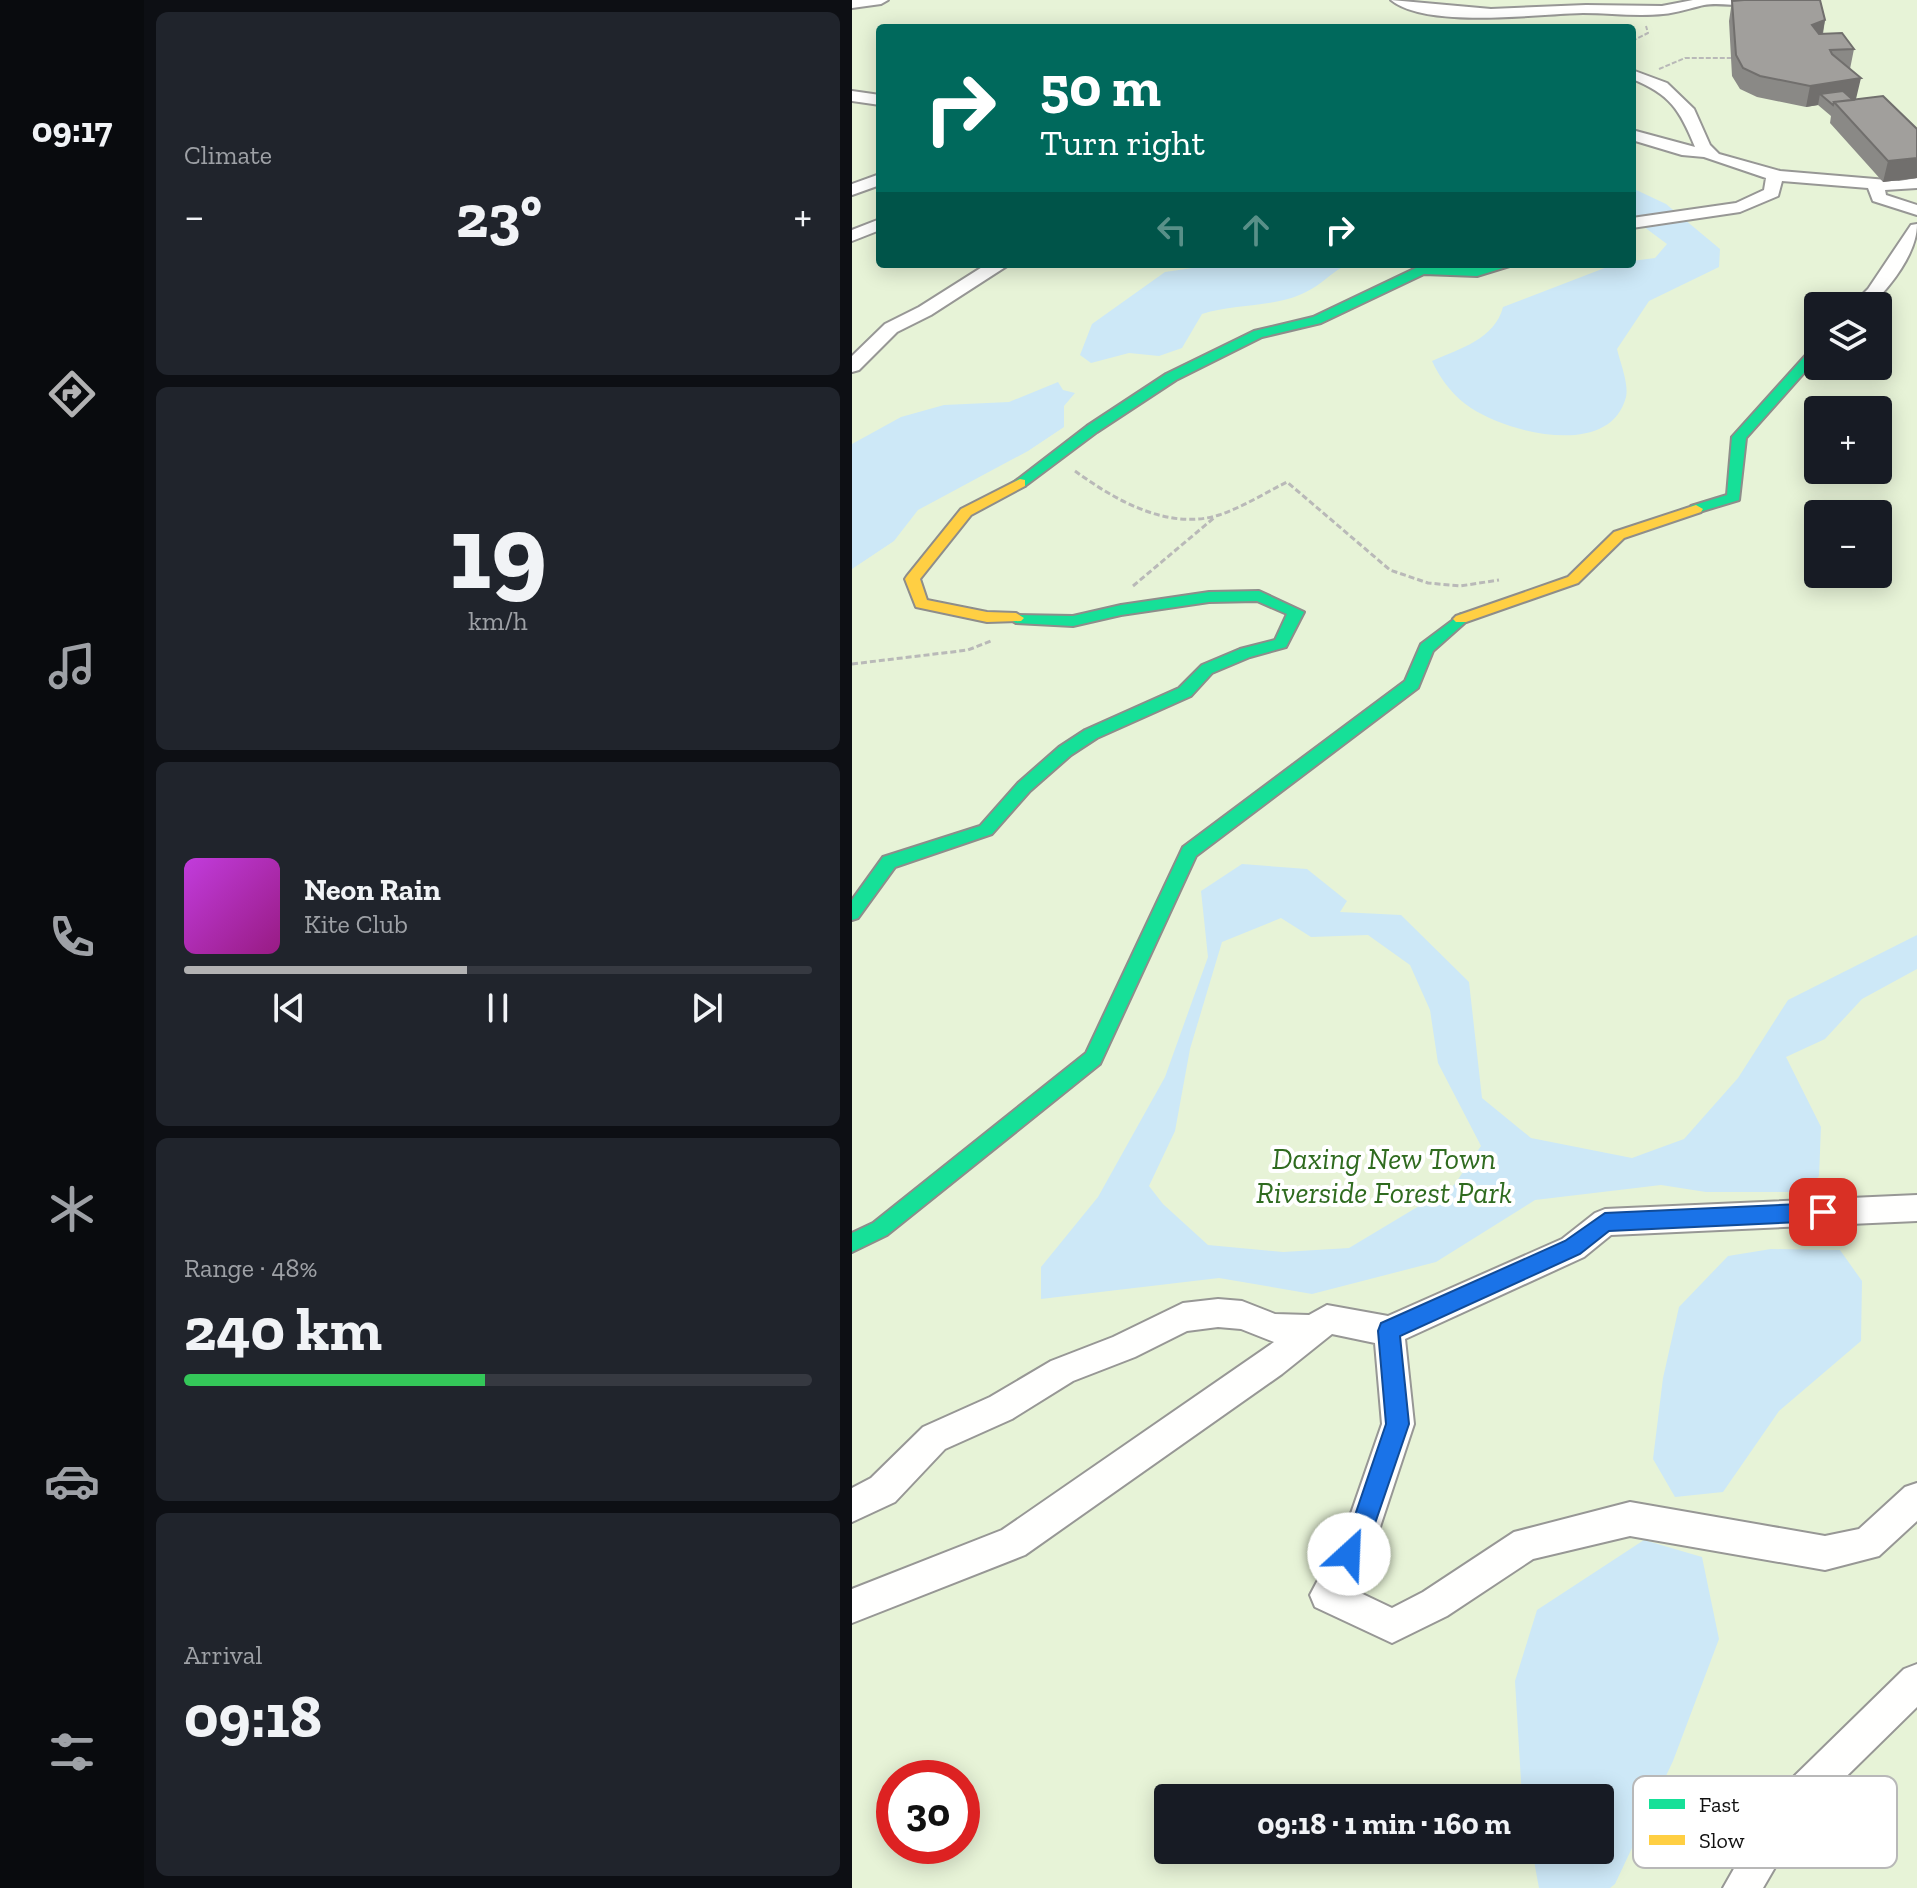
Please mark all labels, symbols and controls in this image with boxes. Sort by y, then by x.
text: 50 m [1040,53,1161,120]
icon: right [908,56,1012,160]
text: 09:17 [32,108,112,151]
text: Turn right [1040,121,1205,164]
text: Climate [184,139,272,171]
text: 23° [456,180,542,252]
text: − [184,189,205,242]
text: + [793,189,812,242]
icon: left [1150,208,1194,252]
icon: ahead [1234,208,1278,252]
icon: right [1318,208,1362,252]
map controls [1804,292,1892,588]
button: layers [1804,292,1892,380]
icon: directions [44,366,100,422]
button: + [1804,396,1892,484]
text: 19 [449,490,547,615]
button: − [1804,500,1892,588]
text: km/h [468,605,528,637]
icon: music [44,638,100,694]
text: Neon Rain [304,872,441,908]
text: Kite Club [304,908,408,940]
icon: phone [44,909,100,965]
icon: previous [267,986,311,1030]
icon: pause [476,986,520,1030]
icon: next [685,986,729,1030]
park label: Daxing New Town Riverside Forest Park [1256,1141,1512,1211]
pin [1789,1178,1857,1246]
icon: climate [44,1181,100,1237]
icon: arrive [1801,1190,1845,1234]
text: Range · 48% [184,1252,317,1284]
text: 240 km [184,1293,382,1365]
icon: car [44,1453,100,1509]
position arrow [1307,1512,1391,1596]
text: Arrival [184,1639,262,1671]
text: 09:18 [184,1680,322,1752]
icon: filters [44,1724,100,1780]
speed limit sign: 30 [876,1760,980,1864]
legend [1633,1776,1897,1868]
text: Fast [1699,1791,1740,1818]
text: 09:18 · 1 min · 160 m [1257,1806,1511,1842]
text: Slow [1699,1827,1745,1854]

